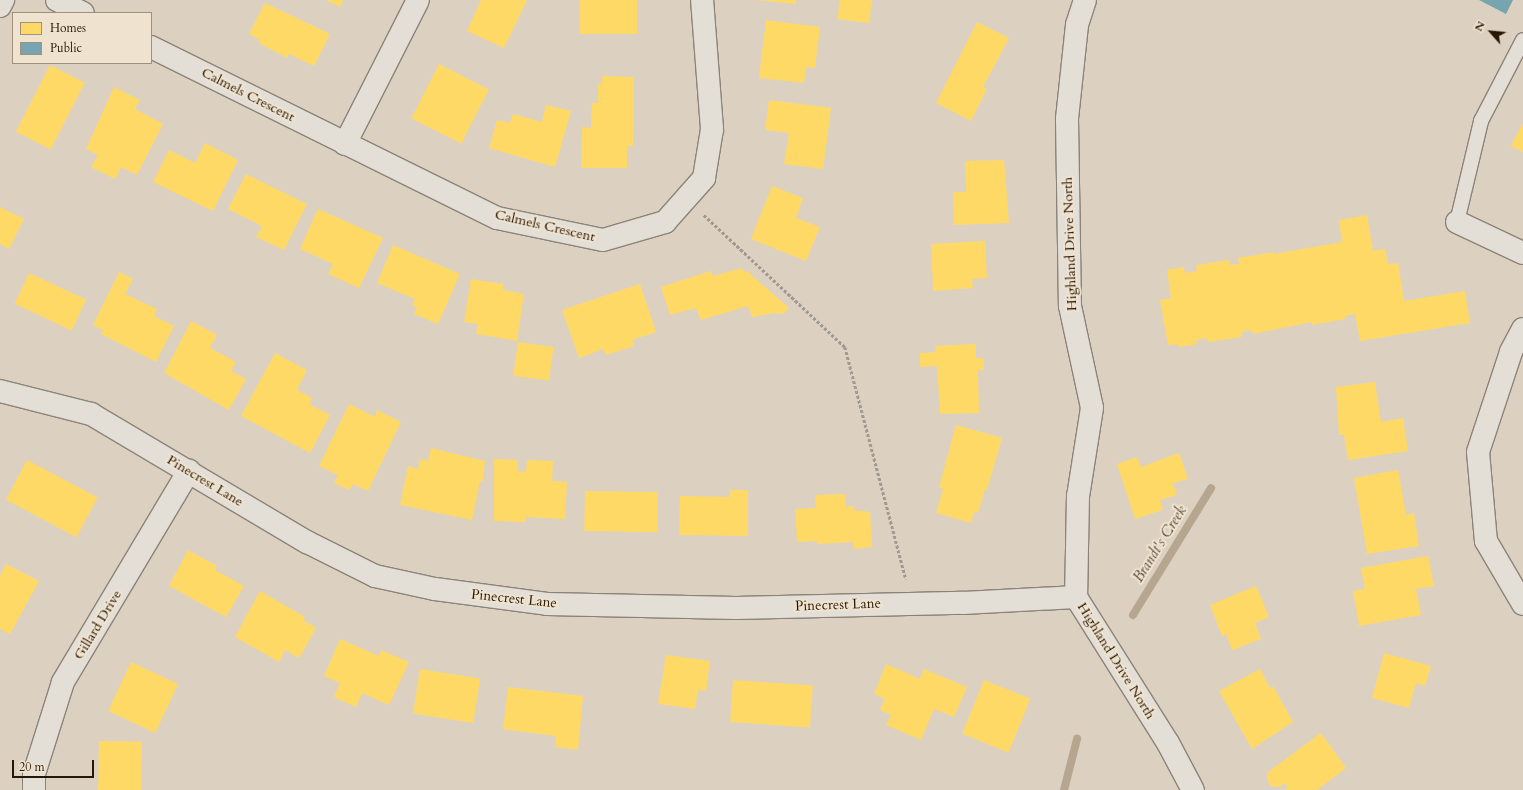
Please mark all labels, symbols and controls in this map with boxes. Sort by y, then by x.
legend [12,12,152,64]
north arrow [1471,12,1511,52]
text: N [1471,19,1489,34]
text: Homes [50,20,86,36]
text: Public [50,40,82,56]
street label: Calmels Crescent [199,64,297,126]
street label: Highland Drive North [1059,177,1081,311]
street label: Calmels Crescent [493,206,597,246]
street label: Pinecrest Lane [164,452,246,510]
water label: Brandt's Creek [1129,502,1191,586]
street label: Pinecrest Lane [470,586,558,612]
street label: Gillard Drive [71,587,125,663]
street label: Pinecrest Lane [795,595,881,615]
street label: Highland Drive North [1073,600,1159,722]
scale bar [14,752,96,778]
text: 20 m [19,759,45,775]

